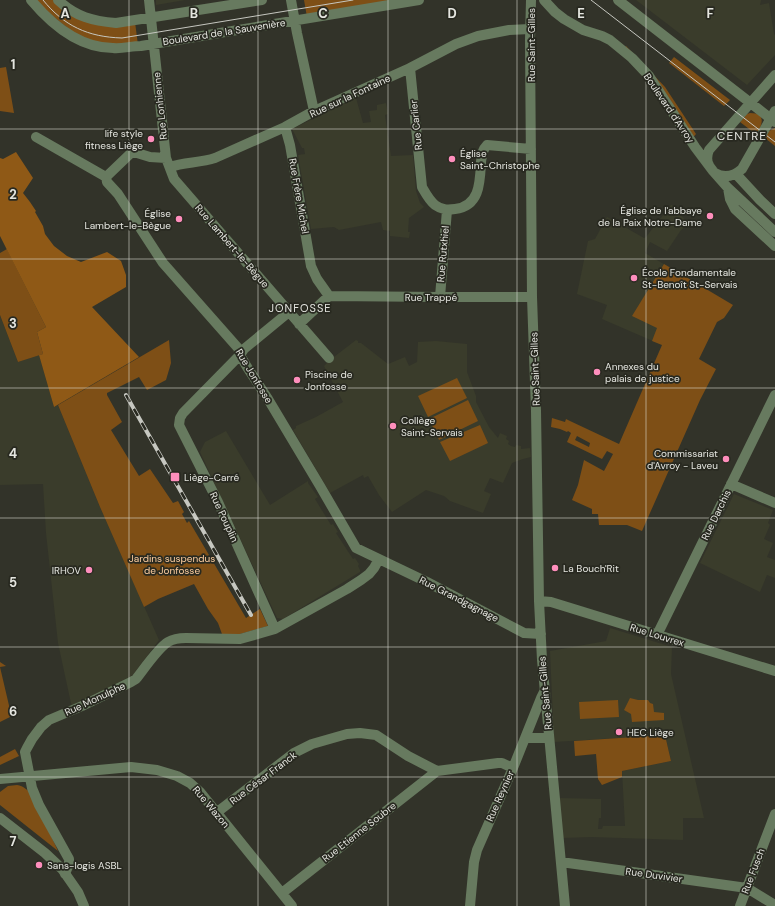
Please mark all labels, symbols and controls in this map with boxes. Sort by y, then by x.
text: A [60,5,70,22]
text: B [190,5,198,22]
text: C [318,5,328,22]
text: D [447,5,457,22]
text: E [577,5,585,22]
text: F [706,5,714,22]
street label: Rue Saint-Gilles [525,8,538,82]
street label: Boulevard de la Sauvenière [162,16,287,48]
text: 1 [11,56,15,73]
street label: Rue Lonhienne [150,71,170,140]
street label: Rue sur la Fontaine [308,71,393,120]
street label: Boulevard d'Avroy [641,71,697,146]
street label: Rue Carlier [407,99,425,151]
place label: life style fitness Liège [85,127,143,152]
district label: CENTRE [717,128,767,144]
marker: life style fitness Liège [146,134,156,144]
place label: Église Saint-Christophe [460,147,540,172]
marker: Église Saint-Christophe [447,154,457,164]
street label: Rue Frère Michel [286,157,312,235]
text: 2 [9,186,17,203]
street label: Rue Lambert-le-Bègue [192,202,272,291]
place label: Église de l'abbaye de la Paix Notre-Dame [598,204,702,229]
place label: Église Lambert-le-Bègue [84,207,171,232]
marker: Église de l'abbaye de la Paix Notre-Dame [705,211,715,221]
marker: Église Lambert-le-Bègue [174,214,184,224]
street label: Rue Rutxhiel [434,225,452,283]
place label: École Fondamentale St-Benoît St-Servais [642,266,738,291]
marker: École Fondamentale St-Benoît St-Servais [629,273,639,283]
street label: Rue Trappé [405,291,458,304]
district label: JONFOSSE [269,301,332,315]
text: 3 [9,315,17,332]
street label: Rue Saint-Gilles [527,332,543,406]
street label: Rue Jonfosse [233,346,276,406]
place label: Annexes du palais de justice [605,360,680,385]
marker: Annexes du palais de justice [592,367,602,377]
place label: Piscine de Jonfosse [305,368,353,393]
marker: Piscine de Jonfosse [292,375,302,385]
place label: Collège Saint-Servais [401,414,463,439]
marker: Collège Saint-Servais [388,421,398,431]
text: 4 [9,445,17,462]
place label: Commissariat d'Avroy - Laveu [647,447,718,472]
marker: Commissariat d'Avroy - Laveu [721,454,731,464]
marker: Liège-Carré [169,471,181,483]
place label: Liège-Carré [184,471,240,484]
street label: Rue Darchis [698,488,734,542]
street label: Rue Pouplin [207,490,241,544]
park label: Jardins suspendus de Jonfosse [129,552,215,577]
place label: La Bouch'Rit [563,562,619,575]
marker: La Bouch'Rit [550,563,560,573]
place label: IRHOV [52,564,81,577]
marker: IRHOV [84,565,94,575]
street label: Rue Grandgagnage [417,573,501,625]
text: 5 [9,574,17,591]
street label: Rue Louvrex [628,621,686,649]
street label: Rue Saint-Gilles [535,656,555,730]
street label: Rue Monulphe [62,679,128,719]
text: 6 [9,703,17,720]
place label: HEC Liège [627,726,674,739]
marker: HEC Liège [614,727,624,737]
street label: Rue César Franck [227,749,299,807]
street label: Rue Reynier [483,768,517,823]
street label: Rue Wazon [190,783,233,831]
street label: Rue Etienne Soubre [319,799,399,865]
text: 7 [10,833,17,850]
street label: Rue Fusch [738,846,768,896]
place label: Sans-logis ASBL [47,859,122,872]
marker: Sans-logis ASBL [34,860,44,870]
street label: Rue Duvivier [625,865,684,885]

